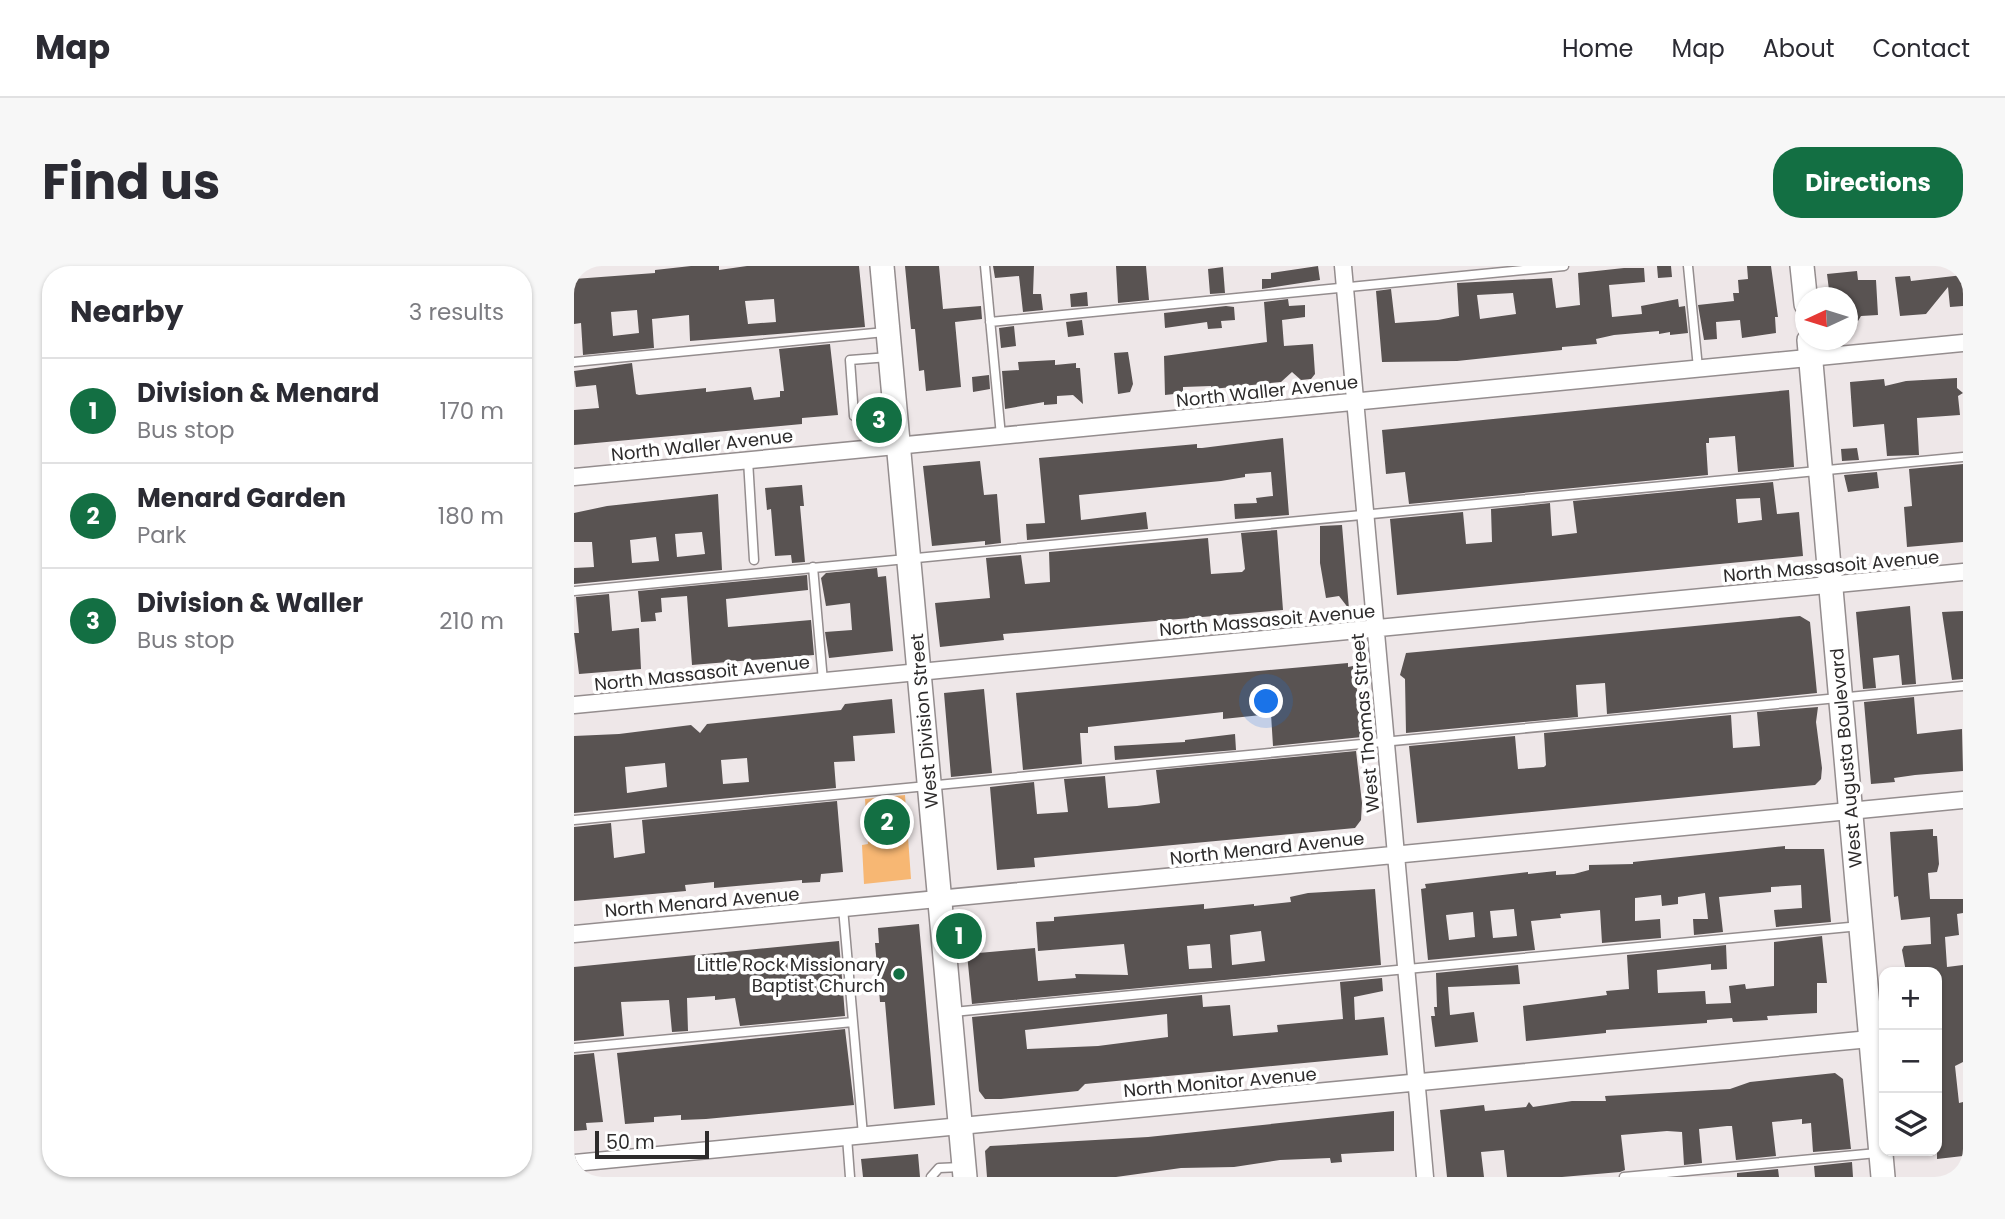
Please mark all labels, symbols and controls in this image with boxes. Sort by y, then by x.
text: Map [35,24,110,71]
text: Home [1562,32,1634,65]
text: Map [1672,32,1725,65]
text: About [1763,32,1834,65]
text: Contact [1872,32,1970,65]
button: Directions [1773,147,1963,218]
text: Find us [42,148,220,216]
north arrow [1795,287,1858,350]
text: Nearby [70,290,184,333]
text: 3 results [409,296,504,328]
street label: North Waller Avenue [1175,369,1359,413]
text: Division & Menard [137,375,379,411]
pin: 3 [856,394,902,446]
text: 1 [89,395,97,427]
text: 170 m [440,395,504,427]
text: Bus stop [137,414,235,446]
street label: North Waller Avenue [610,423,794,467]
text: Menard Garden [137,480,346,516]
text: 2 [86,500,100,532]
text: 180 m [438,500,504,532]
text: Park [137,519,186,551]
street label: North Massasoit Avenue [1722,544,1940,588]
text: Division & Waller [137,585,363,621]
street label: North Massasoit Avenue [1158,598,1376,642]
text: 3 [86,605,100,637]
text: 210 m [439,605,504,637]
text: Bus stop [137,624,235,656]
street label: West Division Street [904,632,944,810]
street label: West Thomas Street [1345,632,1385,814]
street label: West Augusta Boulevard [1824,647,1868,869]
street label: North Massasoit Avenue [593,649,811,697]
your location [1249,684,1283,718]
pin: 2 [864,796,910,848]
street label: North Menard Avenue [1169,825,1365,871]
street label: North Menard Avenue [604,881,800,923]
pin: 1 [936,910,982,962]
place label: Little Rock Missionary Baptist Church [697,952,885,998]
marker: Little Rock Missionary Baptist Church [891,966,907,982]
map controls [1879,967,1942,1156]
button: + [1879,967,1942,1030]
button: − [1879,1030,1942,1093]
street label: North Monitor Avenue [1122,1061,1318,1103]
button: layers [1879,1093,1942,1156]
scale bar [595,1128,709,1160]
text: 50 m [606,1129,655,1156]

